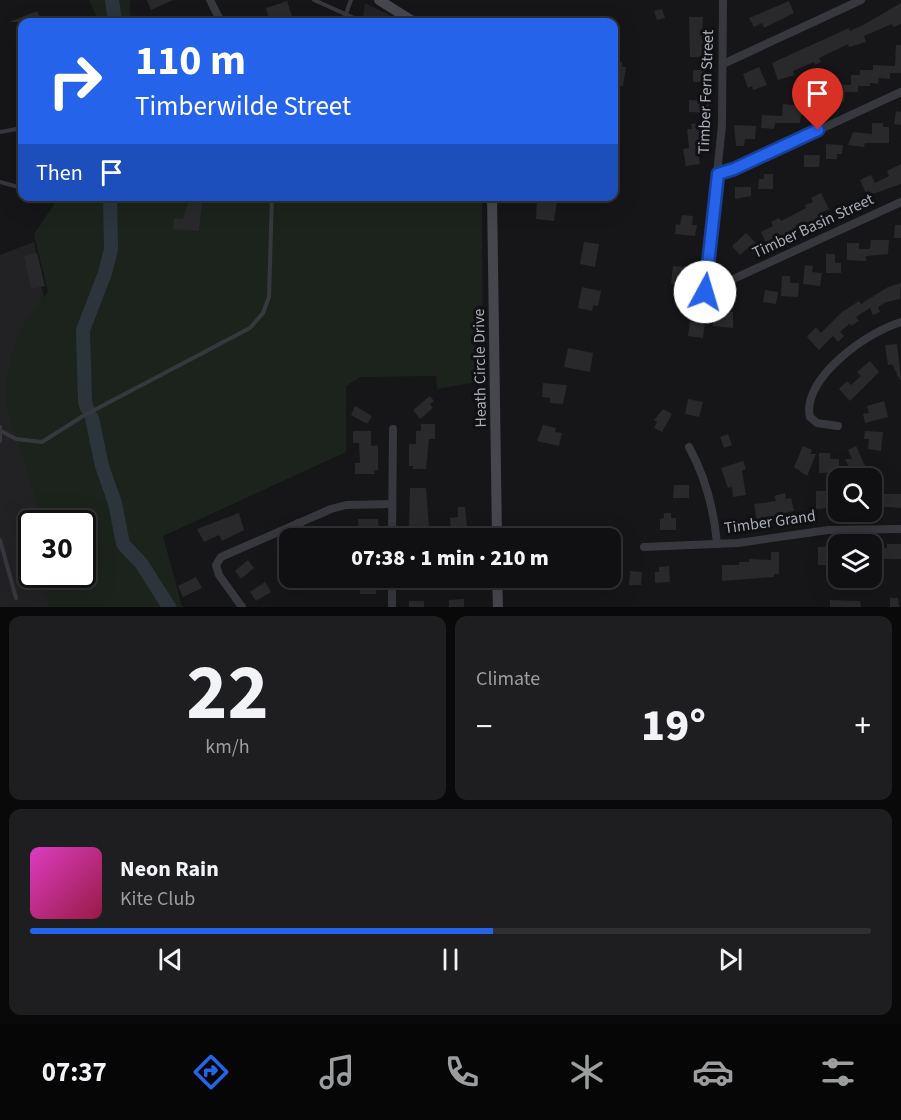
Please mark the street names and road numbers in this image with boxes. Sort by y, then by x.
street label: Timber Fern Street [693,29,719,155]
street label: Timber Basin Street [749,188,878,264]
street label: Heath Circle Drive [468,308,492,428]
street label: Timber Grand [723,505,817,539]

